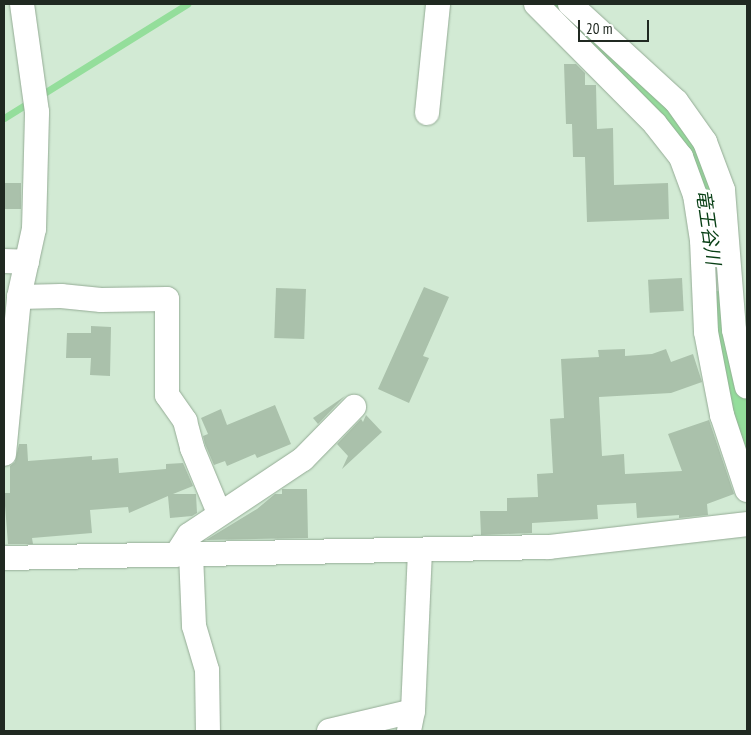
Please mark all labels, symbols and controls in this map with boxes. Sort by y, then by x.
scale bar [581,10,652,42]
text: 20 m [586,19,612,38]
water label: 竜王谷川 [691,188,725,266]

